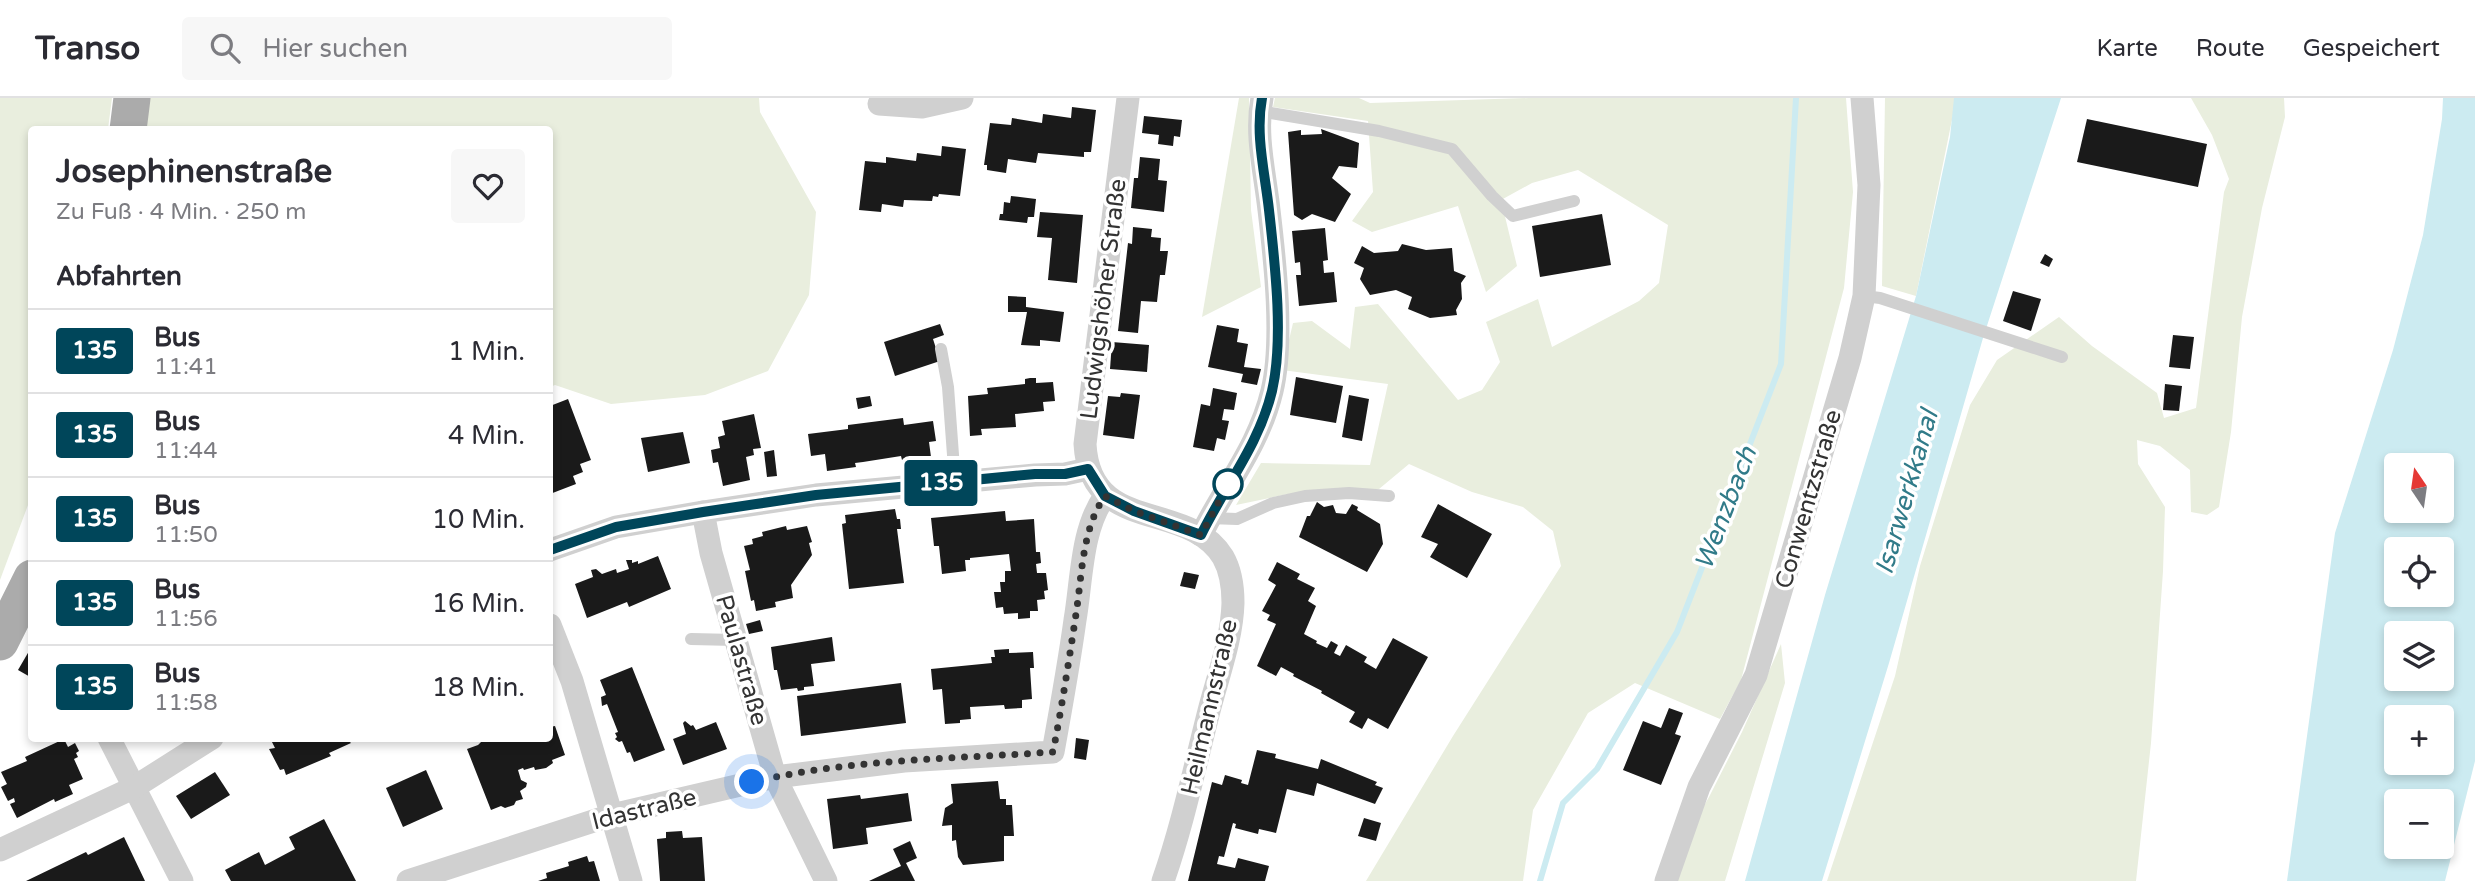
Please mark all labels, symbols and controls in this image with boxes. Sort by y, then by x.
search box [182,17,672,80]
text: Transo [35,29,140,68]
icon: search [206,29,244,67]
text: Hier suchen [262,33,408,64]
text: Karte [2096,34,2158,63]
text: Route [2196,34,2265,63]
text: Gespeichert [2303,34,2440,63]
button: heart [451,149,525,223]
text: Josephinenstraße [56,152,332,191]
street label: Ludwigshöher Straße [1074,177,1133,421]
text: Zu Fuß · 4 Min. · 250 m [56,198,306,226]
text: Abfahrten [56,261,182,292]
text: Bus [154,322,200,353]
text: 135 [72,336,117,365]
text: 1 Min. [448,336,525,367]
text: 11:41 [154,353,218,381]
water label: Isarwerkkanal [1868,403,1946,578]
text: Bus [154,406,200,437]
street label: Conwentzstraße [1769,406,1848,592]
text: 135 [72,420,117,449]
text: 4 Min. [448,420,525,451]
text: 11:44 [154,437,218,465]
water label: Wenzbach [1688,441,1764,574]
north arrow [2384,453,2454,523]
map controls [2384,453,2454,859]
line badge: 135 [901,460,981,506]
text: 135 [918,468,964,497]
unlabelled marker [1213,469,1243,499]
text: Bus [154,490,200,521]
text: 135 [72,504,117,533]
text: 10 Min. [432,504,525,535]
text: 11:50 [154,521,218,549]
button: locate [2384,537,2454,607]
text: Bus [154,574,200,605]
text: 135 [72,588,117,617]
text: 16 Min. [432,588,525,619]
street label: Paulastraße [709,592,774,729]
text: 11:56 [154,605,218,633]
street label: Heilmannstraße [1175,616,1244,798]
button: layers [2384,621,2454,691]
text: Bus [154,658,200,689]
text: 135 [72,672,117,701]
text: 18 Min. [432,672,525,703]
text: 11:58 [154,689,218,717]
button: + [2384,705,2454,775]
your location [734,764,769,799]
street label: Idastraße [589,783,699,836]
button: − [2384,789,2454,859]

